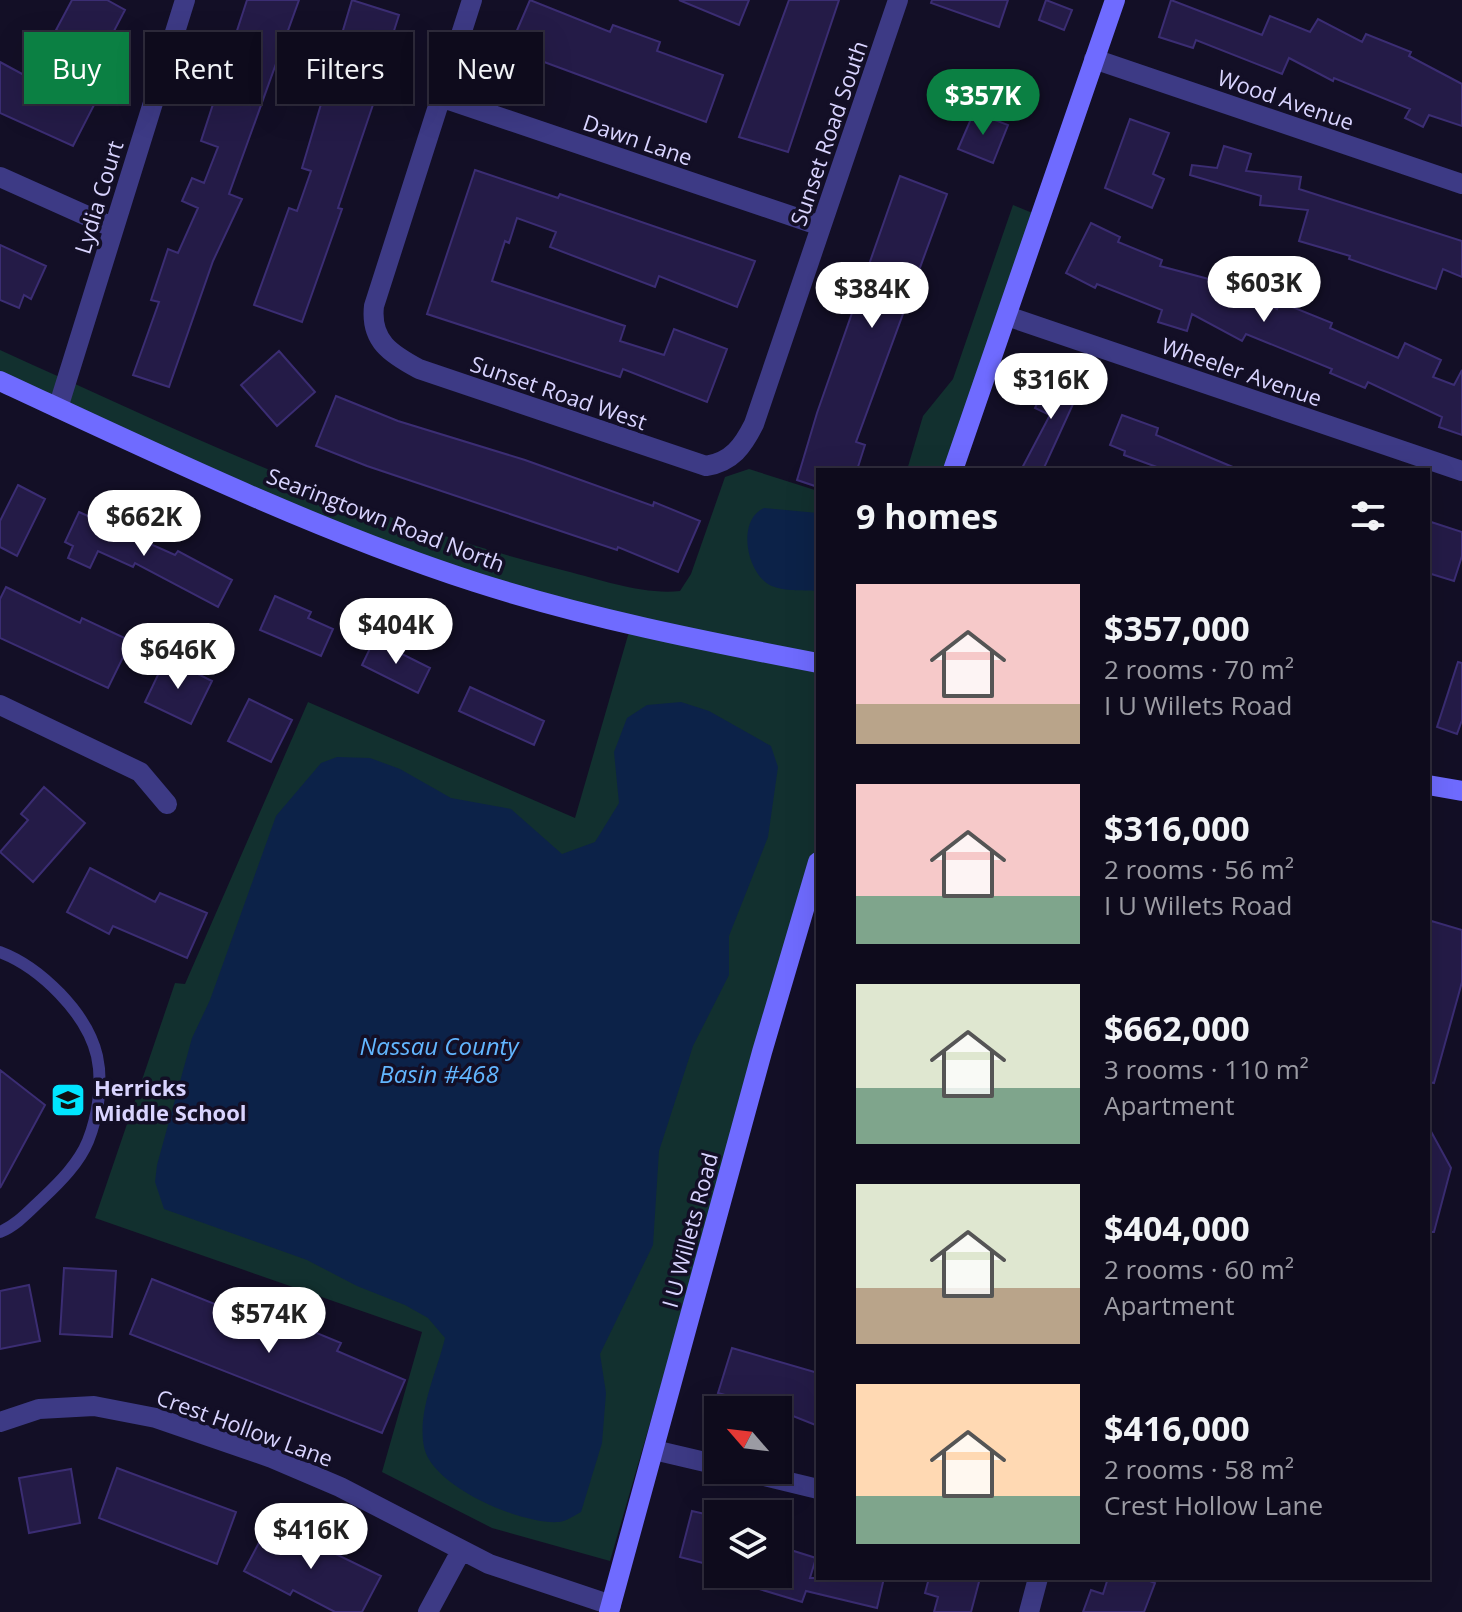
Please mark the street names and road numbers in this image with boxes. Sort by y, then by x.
street label: Sunset Road South [782,37,874,229]
street label: Wood Avenue [1214,62,1358,136]
street label: Dawn Lane [579,106,697,172]
street label: Lydia Court [67,137,129,257]
street label: Wheeler Avenue [1158,330,1326,412]
street label: Sunset Road West [467,348,651,436]
street label: Searingtown Road North [263,460,509,578]
street label: I U Willets Road [654,1149,724,1311]
street label: Crest Hollow Lane [153,1381,337,1473]

